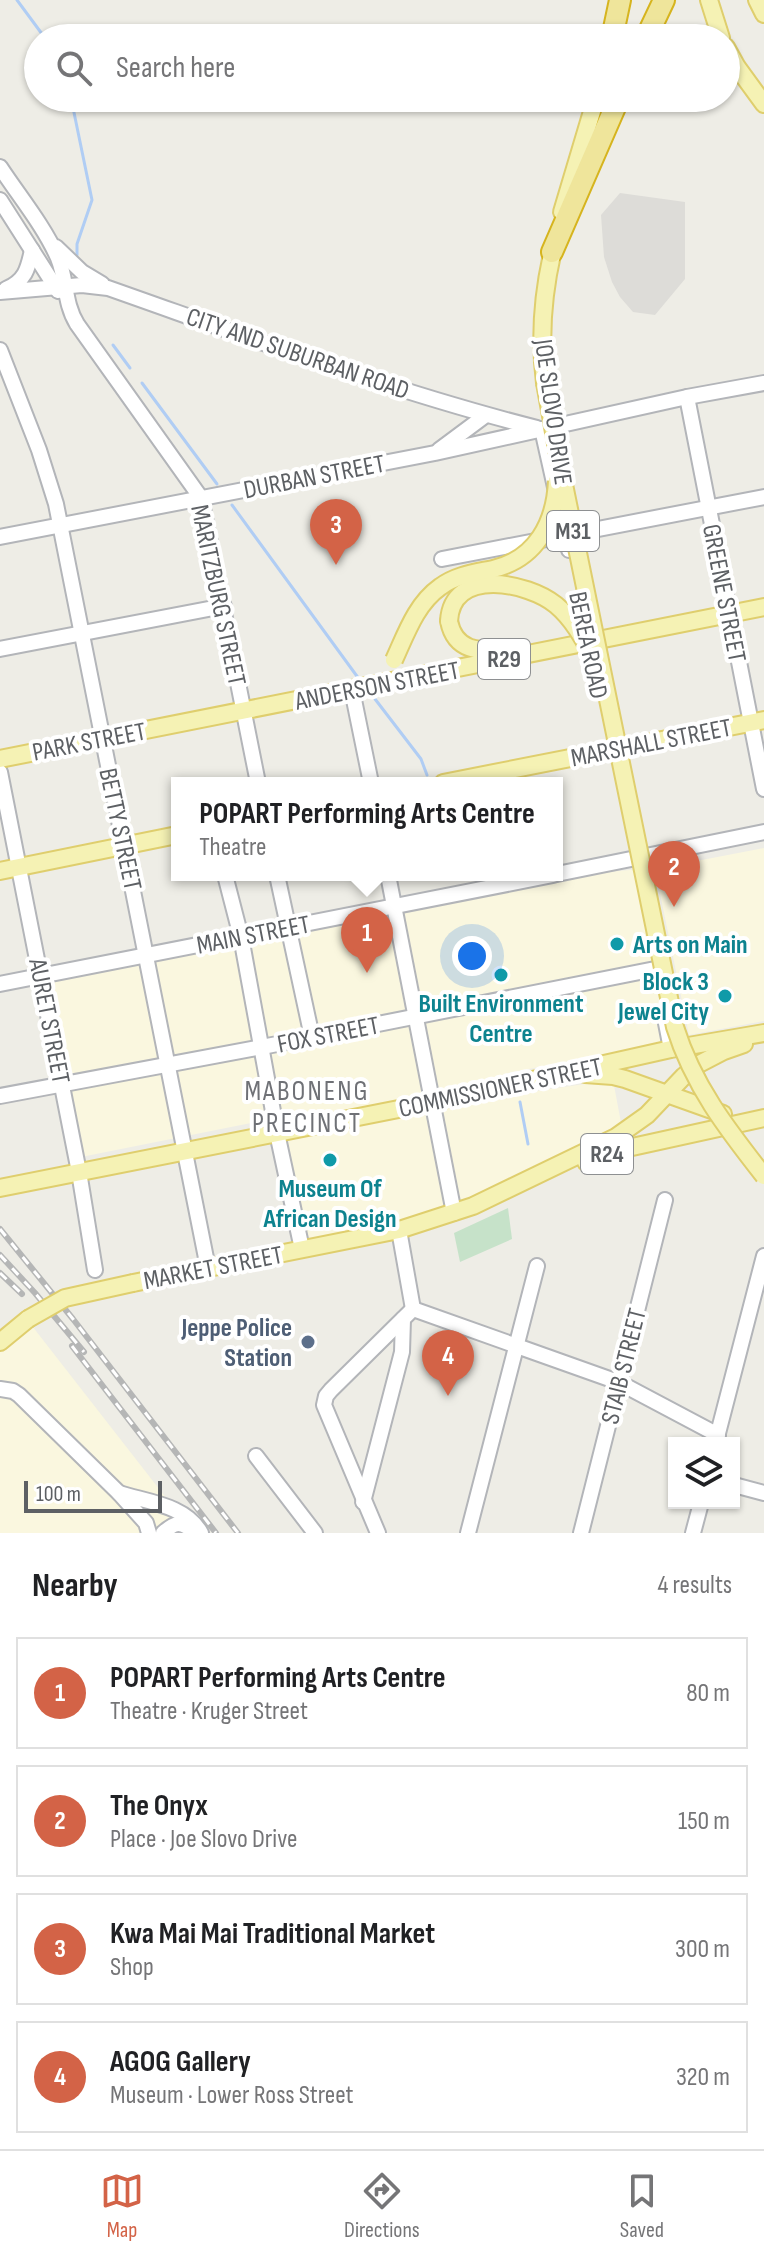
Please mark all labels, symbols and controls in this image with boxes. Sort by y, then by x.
search box [24,24,740,112]
icon: search [52,46,96,90]
text: Search here [116,50,235,86]
street label: CITY AND SUBURBAN ROAD [182,302,413,407]
street label: JOE SLOVO DRIVE [527,336,578,487]
street label: DURBAN STREET [241,449,388,506]
pin: 3 [310,499,362,565]
street label: MARITZBURG STREET [183,502,252,689]
road number: M31 [547,511,599,551]
street label: GREENE STREET [695,522,752,665]
street label: BEREA ROAD [561,589,614,702]
road number: R29 [478,639,530,679]
street label: ANDERSON STREET [292,655,462,718]
street label: MARSHALL STREET [568,713,734,774]
street label: PARK STREET [30,716,149,769]
street label: BETTY STREET [91,765,148,893]
popup [171,777,563,881]
text: POPART Performing Arts Centre [199,796,535,832]
text: Theatre [199,832,267,863]
pin: 2 [648,841,700,907]
pin: 1 [341,907,393,973]
street label: MAIN STREET [194,909,313,962]
place label: Arts on Main [632,930,748,961]
marker: Arts on Main [608,935,626,953]
your location [452,936,492,976]
street label: AURET STREET [21,955,76,1086]
marker: Built Environment Centre [492,966,510,984]
place label: Block 3 Jewel City [617,967,709,1028]
marker: Block 3 Jewel City [716,987,734,1005]
place label: Built Environment Centre [418,989,584,1050]
street label: FOX STREET [275,1010,382,1061]
street label: COMMISSIONER STREET [396,1052,605,1125]
district label: MABONENG PRECINCT [244,1075,370,1140]
road number: R24 [581,1134,633,1174]
marker: Museum Of African Design [321,1151,339,1169]
place label: Museum Of African Design [263,1174,397,1235]
street label: MARKET STREET [141,1240,286,1297]
street label: STAIB STREET [595,1305,654,1427]
place label: Jeppe Police Station [180,1313,292,1374]
pin: 4 [422,1330,474,1396]
marker: Jeppe Police Station [299,1333,317,1351]
map controls [668,1437,740,1509]
button: layers [668,1437,740,1509]
scale bar [24,1477,162,1513]
text: 100 m [36,1481,81,1508]
text: Nearby [32,1565,118,1606]
text: 4 results [657,1570,732,1601]
text: POPART Performing Arts Centre [110,1660,446,1696]
text: 1 [55,1678,65,1709]
text: 80 m [686,1678,730,1709]
text: Theatre · Kruger Street [110,1696,308,1727]
text: The Onyx [110,1788,208,1824]
text: 2 [54,1806,66,1837]
text: 150 m [678,1806,730,1837]
text: Place · Joe Slovo Drive [110,1824,297,1855]
text: Kwa Mai Mai Traditional Market [110,1916,435,1952]
text: 3 [54,1934,66,1965]
text: 300 m [675,1934,730,1965]
text: Shop [110,1952,154,1983]
text: AGOG Gallery [110,2044,251,2080]
text: 4 [54,2062,66,2093]
text: 320 m [676,2062,730,2093]
text: Museum · Lower Ross Street [110,2080,354,2111]
tab: Map [100,2169,144,2244]
tab: Directions [344,2169,420,2244]
tab: Saved [620,2169,664,2244]

